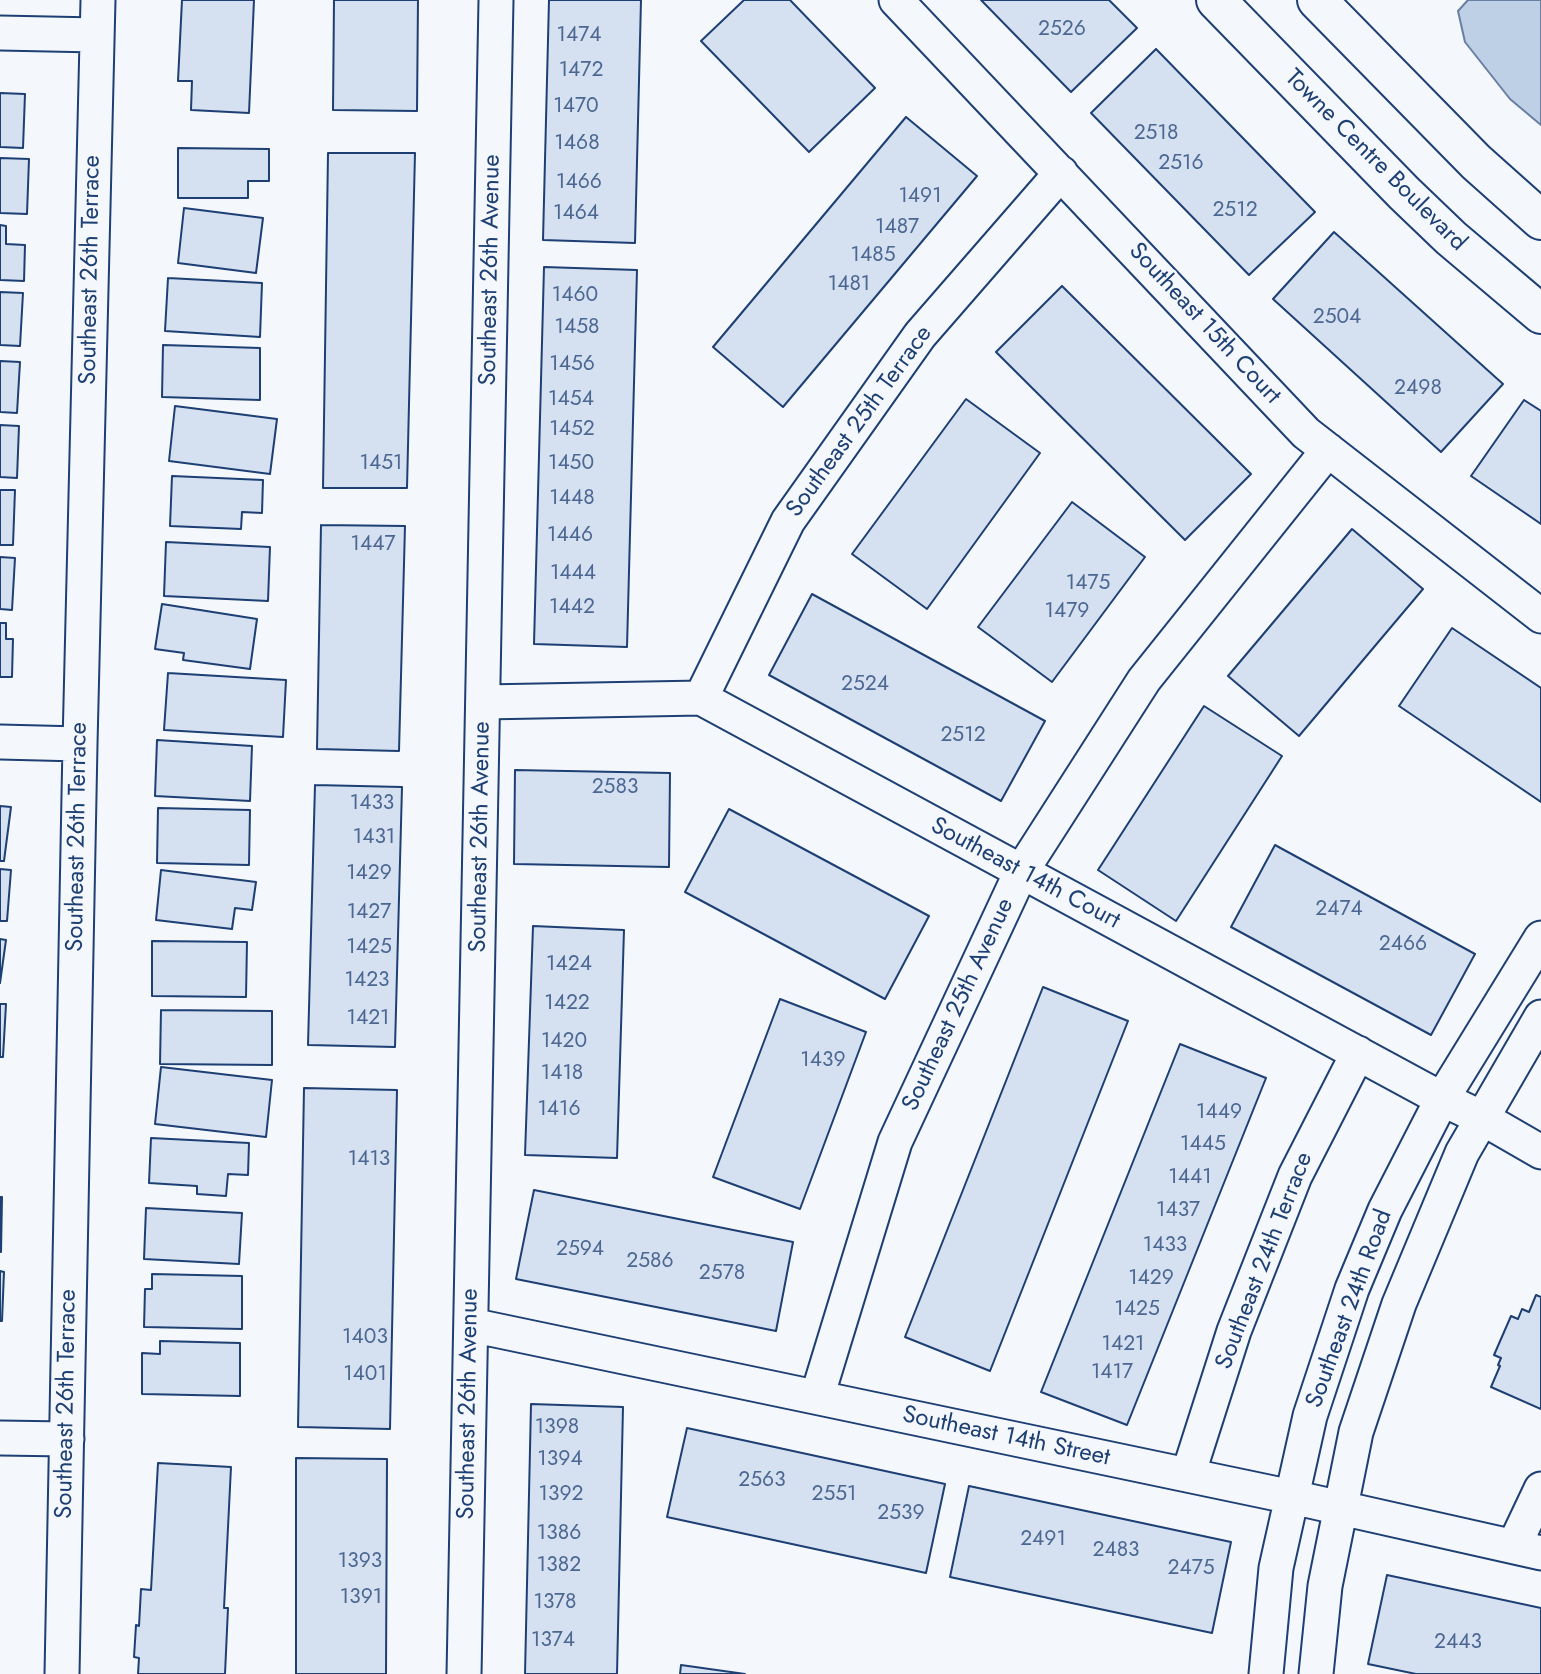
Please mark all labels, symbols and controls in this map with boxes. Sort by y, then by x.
house number: 2526 [1038,17,1086,43]
house number: 1474 [557,23,601,49]
house number: 1472 [559,58,603,84]
street label: Towne Centre Boulevard [1278,64,1472,258]
house number: 1470 [553,94,599,120]
house number: 2518 [1134,121,1178,147]
house number: 1468 [554,131,600,157]
house number: 2516 [1158,151,1204,177]
street label: Southeast 26th Avenue [475,154,507,386]
street label: Southeast 26th Terrace [75,155,107,385]
house number: 1466 [556,170,602,196]
house number: 1491 [898,184,942,210]
house number: 2512 [1212,198,1258,224]
house number: 1464 [553,201,599,227]
house number: 1487 [875,215,919,241]
street label: Southeast 15th Court [1122,237,1286,411]
house number: 1485 [850,243,896,269]
house number: 1481 [828,272,870,298]
house number: 1460 [552,283,598,309]
house number: 2504 [1313,305,1361,331]
house number: 1458 [554,315,600,341]
street label: Southeast 25th Terrace [781,321,939,523]
house number: 1456 [549,352,595,378]
house number: 2498 [1394,376,1442,402]
house number: 1454 [548,387,594,413]
house number: 1452 [549,417,595,443]
house number: 1451 [360,451,402,477]
house number: 1450 [548,451,594,477]
house number: 1448 [549,486,595,512]
house number: 1446 [547,523,593,549]
house number: 1447 [351,532,395,558]
house number: 1444 [550,561,596,587]
house number: 1475 [1066,571,1110,597]
house number: 1442 [549,595,595,621]
house number: 1479 [1045,599,1089,625]
house number: 2524 [841,672,889,698]
street label: Southeast 26th Avenue [465,721,497,953]
street label: Southeast 26th Terrace [62,722,94,952]
house number: 2512 [940,723,986,749]
house number: 2583 [592,775,638,801]
house number: 1433 [350,791,394,817]
street label: Southeast 14th Court [925,812,1125,936]
house number: 1431 [353,825,395,851]
house number: 1429 [346,861,392,887]
street label: Southeast 25th Avenue [897,894,1021,1116]
house number: 2474 [1315,897,1363,923]
house number: 1427 [347,900,391,926]
house number: 2466 [1379,932,1427,958]
house number: 1425 [346,935,392,961]
house number: 1424 [546,952,592,978]
house number: 1423 [344,968,390,994]
house number: 1422 [544,991,590,1017]
house number: 1421 [346,1006,390,1032]
house number: 1420 [541,1029,587,1055]
house number: 1439 [800,1048,846,1074]
house number: 1418 [541,1061,583,1087]
house number: 1416 [537,1097,581,1123]
house number: 1449 [1196,1100,1242,1126]
house number: 1445 [1180,1132,1226,1158]
house number: 1413 [348,1147,390,1173]
street label: Southeast 24th Terrace [1210,1149,1320,1373]
house number: 1441 [1168,1165,1212,1191]
house number: 1437 [1156,1198,1200,1224]
street label: Southeast 24th Road [1301,1206,1399,1412]
house number: 1433 [1143,1233,1187,1259]
house number: 2594 [556,1237,604,1263]
house number: 2586 [626,1249,674,1275]
house number: 2578 [699,1261,745,1287]
house number: 1429 [1128,1266,1174,1292]
street label: Southeast 26th Avenue [453,1288,485,1520]
street label: Southeast 26th Terrace [51,1289,83,1519]
house number: 1425 [1114,1297,1160,1323]
house number: 1403 [342,1325,388,1351]
house number: 1421 [1101,1332,1145,1358]
house number: 1417 [1091,1360,1133,1386]
house number: 1401 [343,1362,387,1388]
street label: Southeast 14th Street [900,1401,1112,1473]
house number: 1398 [535,1415,579,1441]
house number: 1394 [537,1447,583,1473]
house number: 2563 [738,1468,786,1494]
house number: 1392 [539,1482,583,1508]
house number: 2551 [811,1482,857,1508]
house number: 2539 [877,1501,925,1527]
house number: 1386 [537,1521,581,1547]
house number: 2491 [1020,1527,1066,1553]
house number: 2483 [1092,1538,1140,1564]
house number: 1393 [338,1549,382,1575]
house number: 1382 [537,1553,581,1579]
house number: 2475 [1167,1556,1215,1582]
house number: 1391 [340,1585,382,1611]
house number: 1378 [533,1590,577,1616]
house number: 1374 [531,1628,575,1654]
house number: 2443 [1434,1630,1482,1656]

